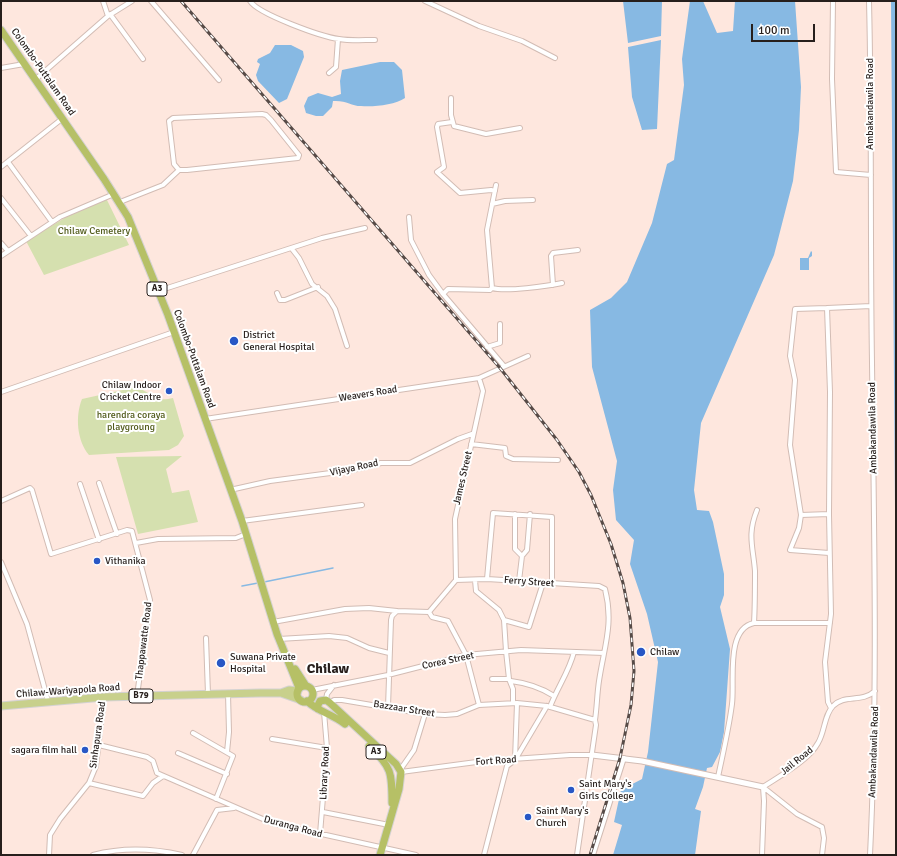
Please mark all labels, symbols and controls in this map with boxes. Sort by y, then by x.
scale bar [753,16,817,42]
text: 100 m [758,23,790,38]
street label: Colombo-Puttalam Road [8,26,78,118]
street label: Ambakandawila Road [864,58,876,150]
park label: Chilaw Cemetery [58,225,130,237]
road number: A3 [147,282,167,296]
street label: Colombo-Puttalam Road [171,308,217,410]
place label: District General Hospital [243,329,314,352]
marker: District General Hospital [228,335,240,347]
place label: Chilaw Indoor Cricket Centre [100,379,161,402]
street label: Ambakandawila Road [866,382,880,474]
street label: Weavers Road [338,383,398,405]
marker: Chilaw Indoor Cricket Centre [164,386,174,396]
park label: harendra coraya playgroung [97,409,165,432]
street label: James Street [451,450,475,506]
street label: Vijaya Road [329,457,379,479]
place label: Vithanika [105,555,146,567]
marker: Vithanika [92,556,102,566]
street label: Ferry Street [503,574,555,590]
street label: Thappawatte Road [133,601,155,681]
marker: Chilaw [635,646,647,658]
place label: Chilaw [650,646,679,658]
street label: Corea Street [421,650,475,672]
place label: Suwana Private Hospital [230,651,296,674]
marker: Suwana Private Hospital [215,657,227,669]
district label: Chilaw [307,661,349,677]
street label: Chilaw-Wariyapola Road [16,681,120,701]
road number: B79 [129,689,153,703]
street label: Bazzaar Street [372,698,436,720]
street label: Sinhapura Road [87,701,109,769]
street label: Ambakandawila Road [866,706,882,798]
place label: sagara film hall [11,744,77,756]
street label: Jail Road [778,744,816,778]
marker: sagara film hall [80,745,90,755]
road number: A3 [366,745,386,759]
street label: Library Road [318,746,332,800]
street label: Fort Road [475,754,517,768]
place label: Saint Mary's Girls College [579,778,633,802]
marker: Saint Mary's Girls College [566,785,576,795]
place label: Saint Mary's Church [536,805,589,828]
marker: Saint Mary's Church [523,812,533,822]
street label: Duranga Road [262,813,324,841]

